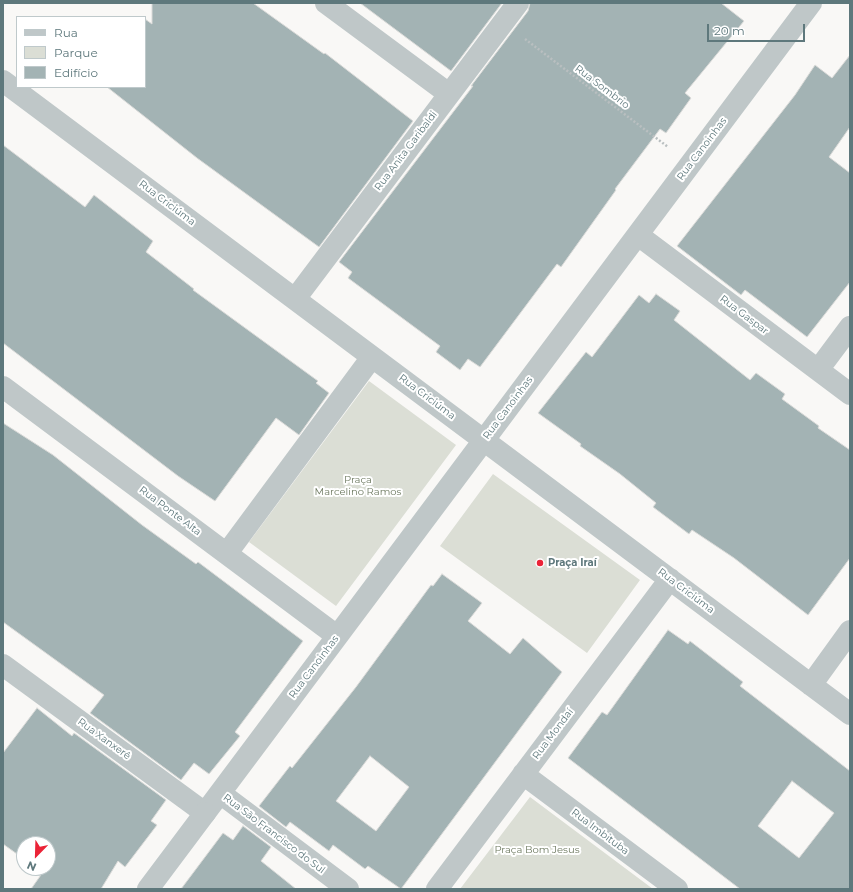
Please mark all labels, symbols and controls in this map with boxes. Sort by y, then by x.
legend [16,16,146,88]
scale bar [709,16,807,42]
text: 20 m [714,23,745,38]
text: Rua [54,25,78,40]
text: Parque [54,45,98,60]
street label: Rua Sombrio [572,63,632,111]
text: Edifício [54,65,98,80]
street label: Rua Anita Garibaldi [372,109,440,193]
street label: Rua Canoinhas [675,115,729,183]
street label: Rua Criciúma [136,178,198,228]
street label: Rua Gaspar [717,293,771,337]
street label: Rua Criciúma [396,372,458,422]
street label: Rua Canoinhas [481,374,535,442]
park label: Praça Marcelino Ramos [315,474,401,498]
street label: Rua Ponte Alta [137,484,203,538]
place label: Praça Iraí [548,557,597,569]
marker: Praça Iraí [535,558,545,568]
street label: Rua Criciúma [655,566,717,616]
street label: Rua Canoinhas [287,633,341,701]
street label: Rua Mondaí [530,706,576,762]
street label: Rua Xanxerê [75,716,133,762]
street label: Rua São Francisco do Sul [221,792,327,876]
street label: Rua Imbituba [569,806,631,858]
north arrow [16,836,56,876]
park label: Praça Bom Jesus [494,844,580,856]
text: N [25,858,39,874]

